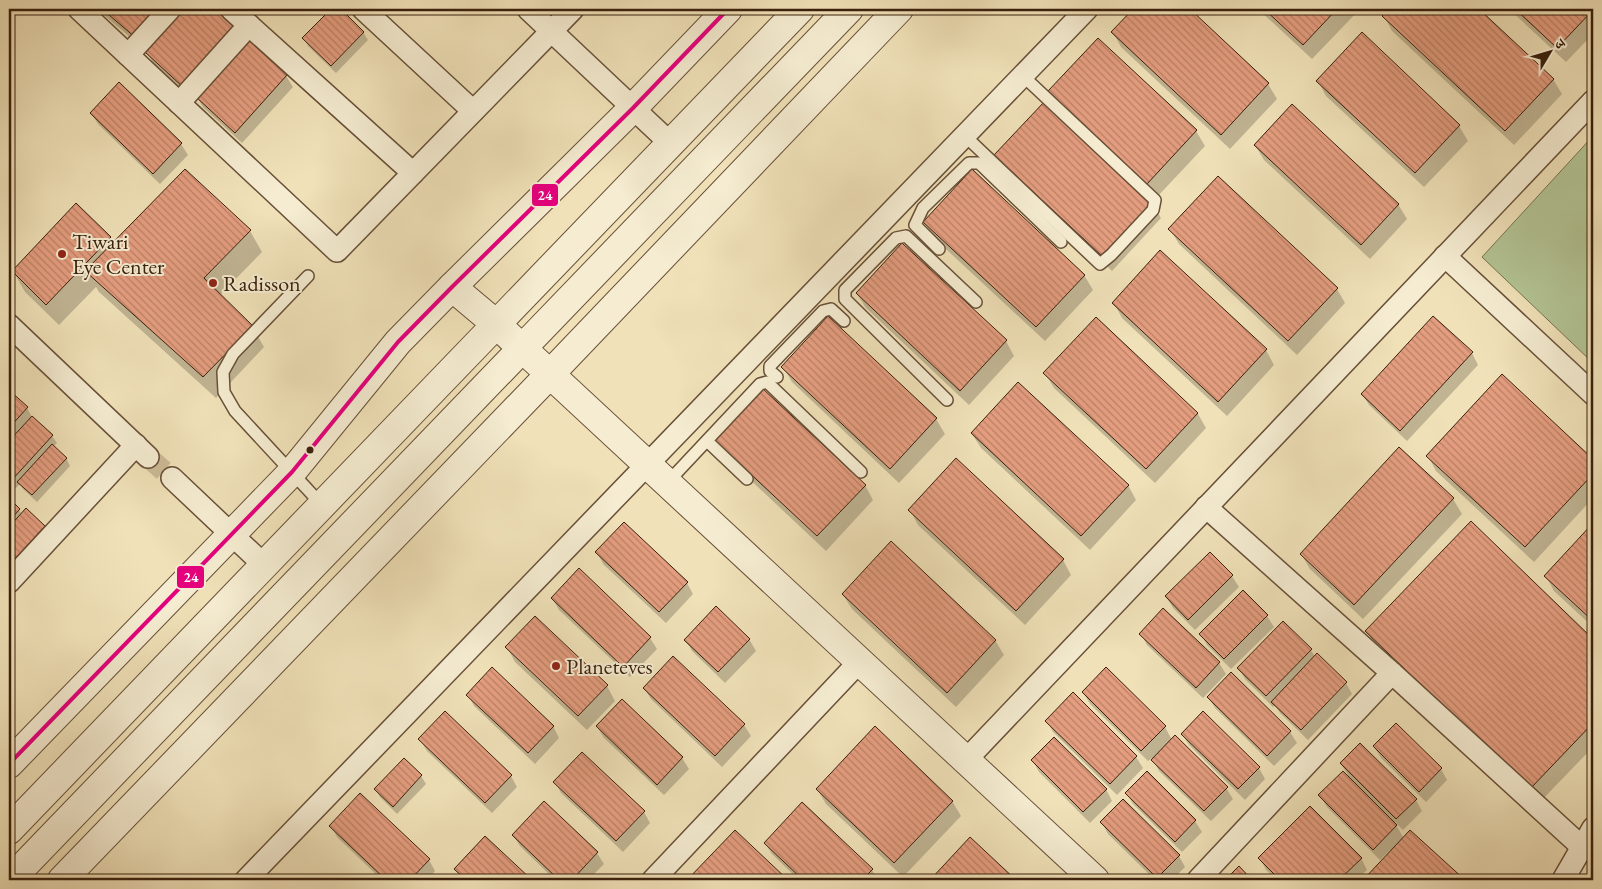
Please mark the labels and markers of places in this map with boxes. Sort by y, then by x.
place label: Tiwari Eye Center [72,227,165,281]
marker: Tiwari Eye Center [56,248,68,260]
place label: Radisson [223,269,301,298]
marker: Radisson [207,277,219,289]
unlabelled marker [305,445,315,455]
place label: Planeteves [566,652,653,681]
marker: Planeteves [550,660,562,672]

